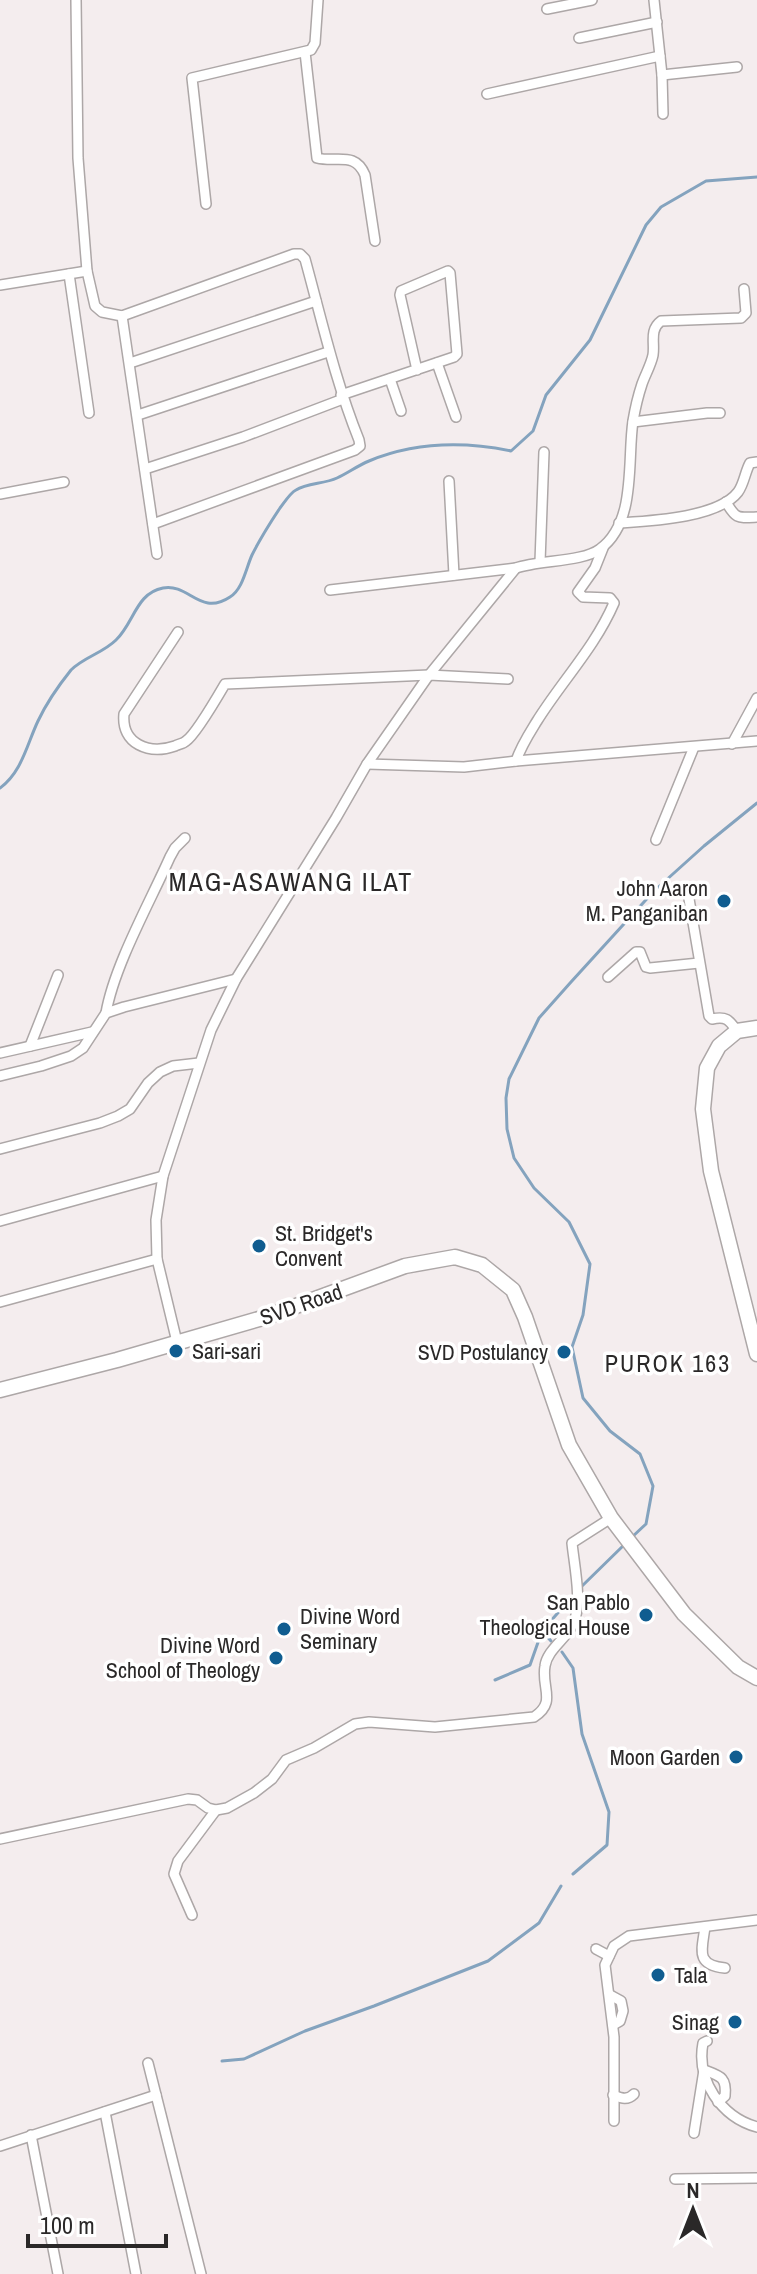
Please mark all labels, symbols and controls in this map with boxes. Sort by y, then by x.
district label: MAG-ASAWANG ILAT [169,864,413,899]
place label: John Aaron M. Panganiban [586,873,708,928]
marker: John Aaron M. Panganiban [715,892,733,910]
place label: St. Bridget's Convent [275,1218,373,1273]
marker: St. Bridget's Convent [250,1237,268,1255]
street label: SVD Road [256,1276,346,1332]
place label: Sari-sari [192,1336,261,1366]
place label: SVD Postulancy [418,1337,548,1367]
marker: Sari-sari [167,1342,185,1360]
marker: SVD Postulancy [555,1343,573,1361]
district label: PUROK 163 [605,1347,731,1379]
place label: San Pablo Theological House [480,1587,630,1642]
place label: Divine Word Seminary [300,1601,400,1656]
marker: San Pablo Theological House [637,1606,655,1624]
marker: Divine Word Seminary [275,1620,293,1638]
place label: Divine Word School of Theology [106,1630,260,1685]
marker: Divine Word School of Theology [267,1649,285,1667]
place label: Moon Garden [610,1742,720,1772]
marker: Moon Garden [727,1748,745,1766]
place label: Tala [674,1960,707,1990]
marker: Tala [649,1966,667,1984]
place label: Sinag [672,2007,719,2037]
marker: Sinag [726,2013,744,2031]
north arrow [653,2170,733,2250]
text: N [686,2175,700,2205]
scale bar [28,2198,166,2248]
text: 100 m [40,2209,95,2241]

